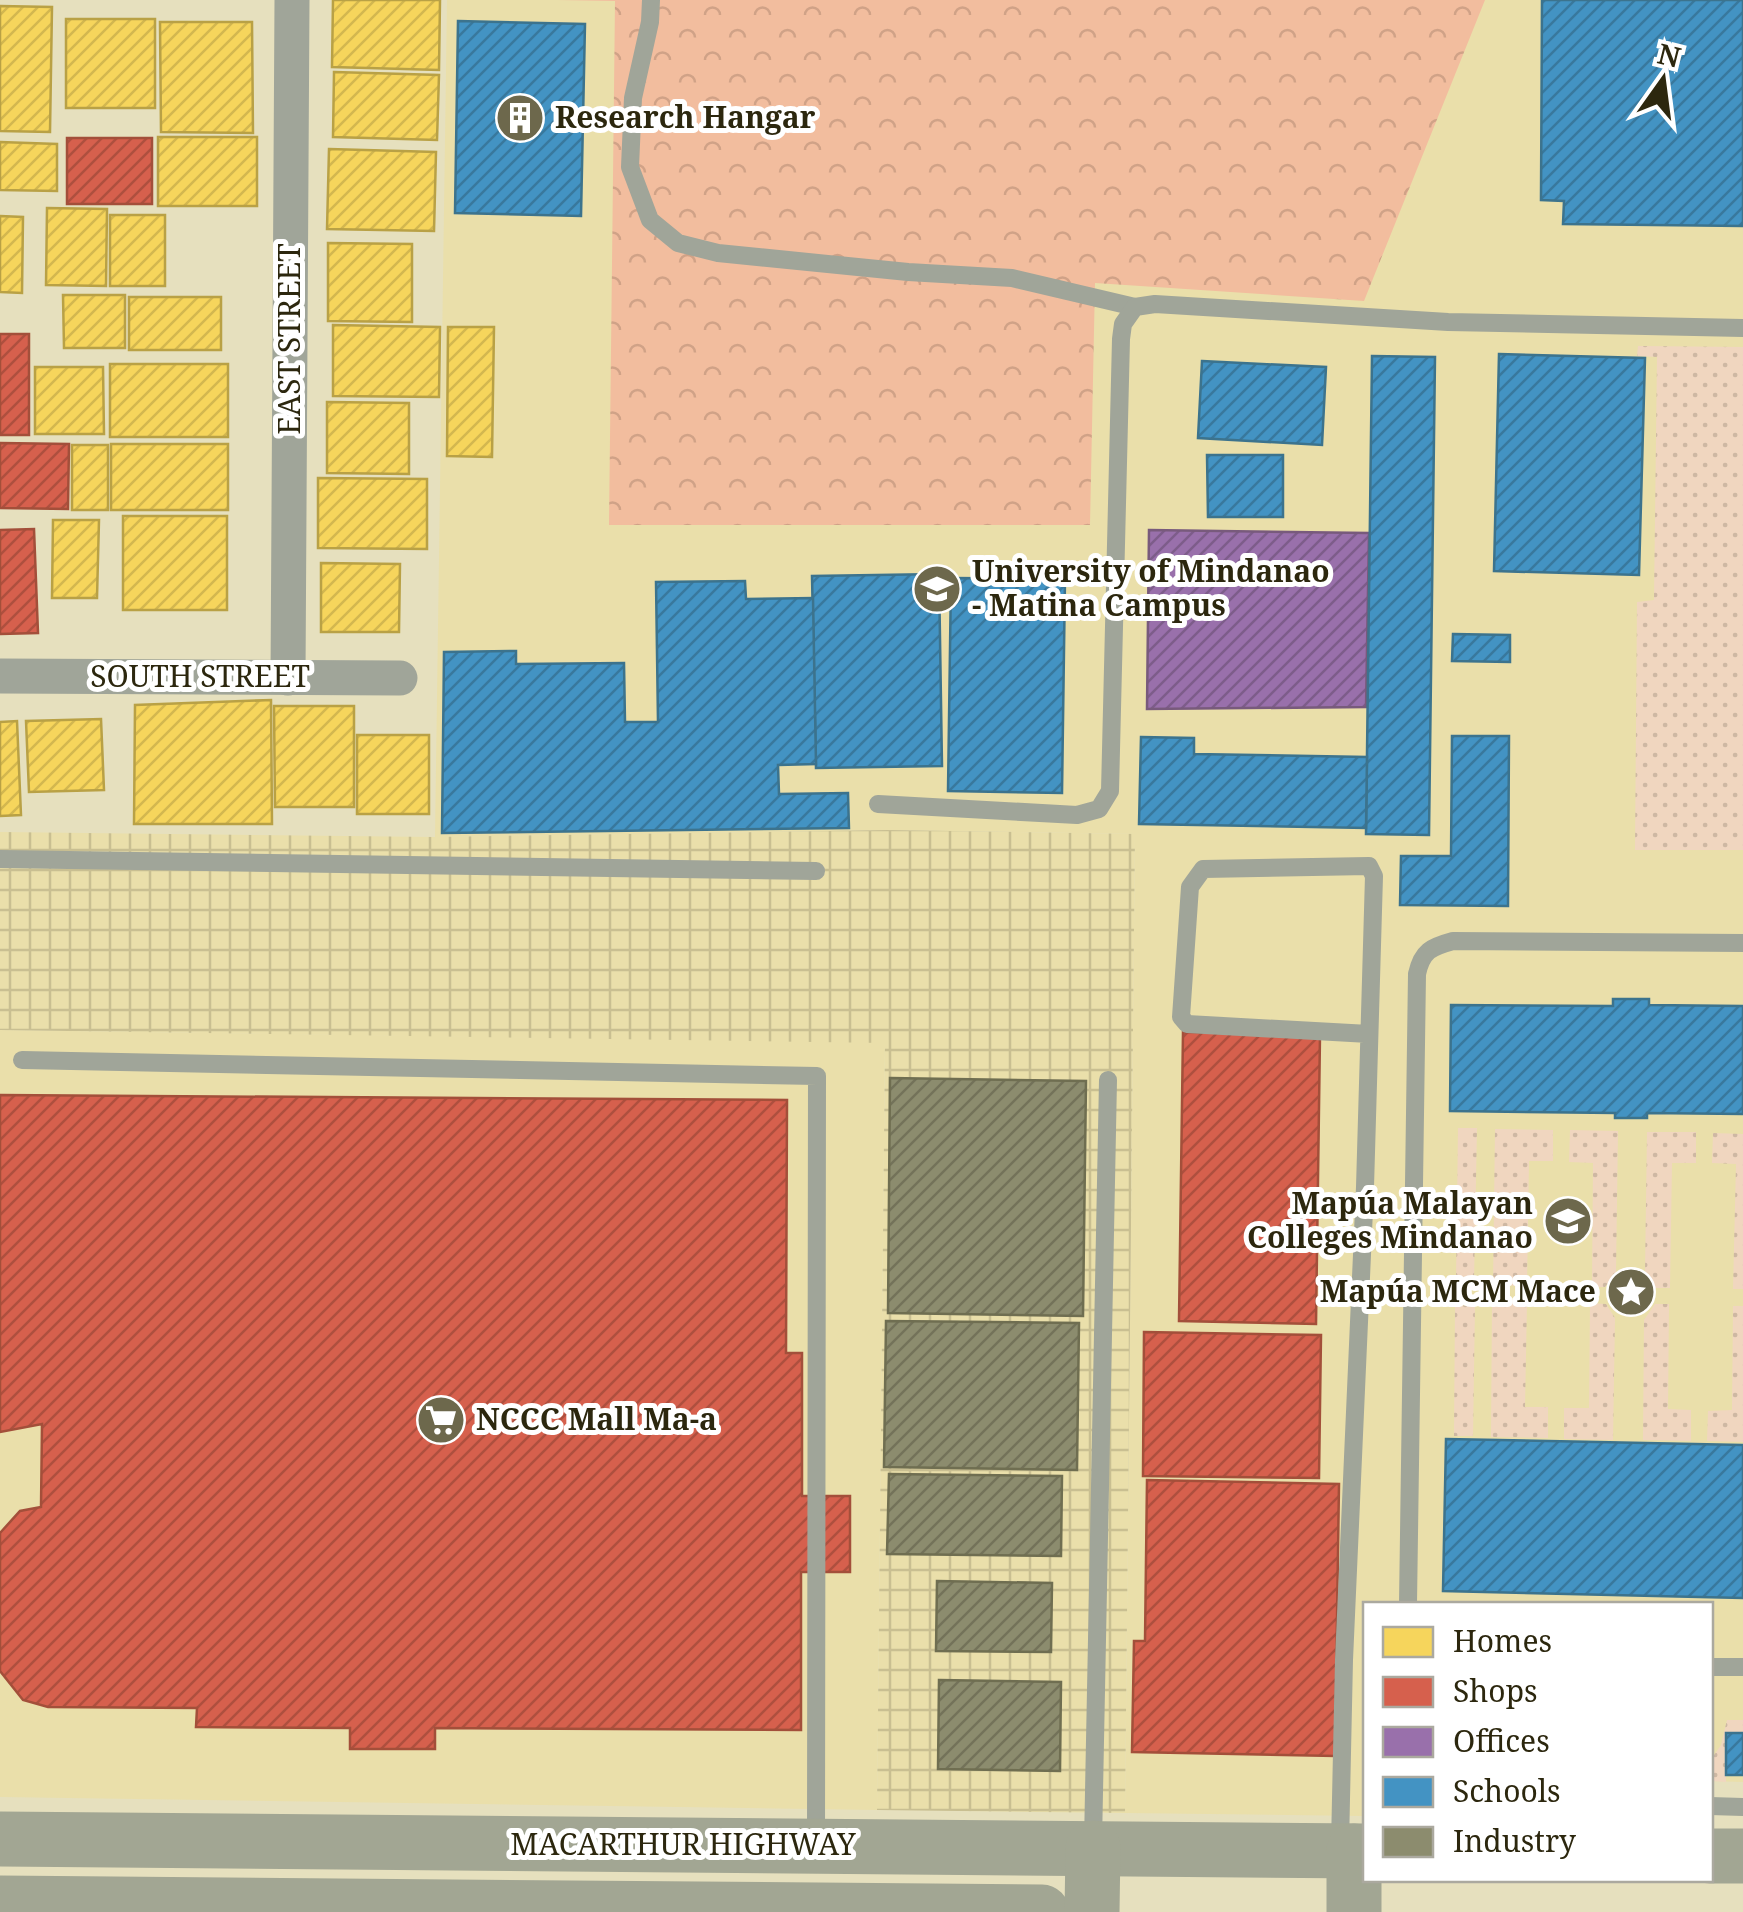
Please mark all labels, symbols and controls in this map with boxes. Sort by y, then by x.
north arrow [1613,30,1713,130]
text: N [1654,34,1685,76]
building icon: Research Hangar [494,92,546,144]
place label: Research Hangar [555,96,816,137]
street label: EAST STREET [268,243,309,435]
place label: University of Mindanao - Matina Campus [972,550,1330,625]
school or university icon: University of Mindanao - Matina Campus [911,563,963,615]
street label: SOUTH STREET [90,655,310,696]
place label: Mapúa Malayan Colleges Mindanao [1247,1182,1533,1257]
school or university icon: Mapúa Malayan Colleges Mindanao [1542,1195,1594,1247]
place icon: Mapúa MCM Mace [1605,1266,1657,1318]
place label: Mapúa MCM Mace [1320,1270,1596,1311]
supermarket icon: NCCC Mall Ma-a [415,1394,467,1446]
place label: NCCC Mall Ma-a [476,1398,717,1439]
legend [1363,1602,1713,1882]
text: Homes [1453,1620,1552,1661]
text: Shops [1453,1670,1538,1711]
text: Offices [1453,1720,1550,1761]
text: Schools [1453,1770,1561,1811]
text: Industry [1453,1820,1576,1861]
street label: MACARTHUR HIGHWAY [510,1823,856,1864]

